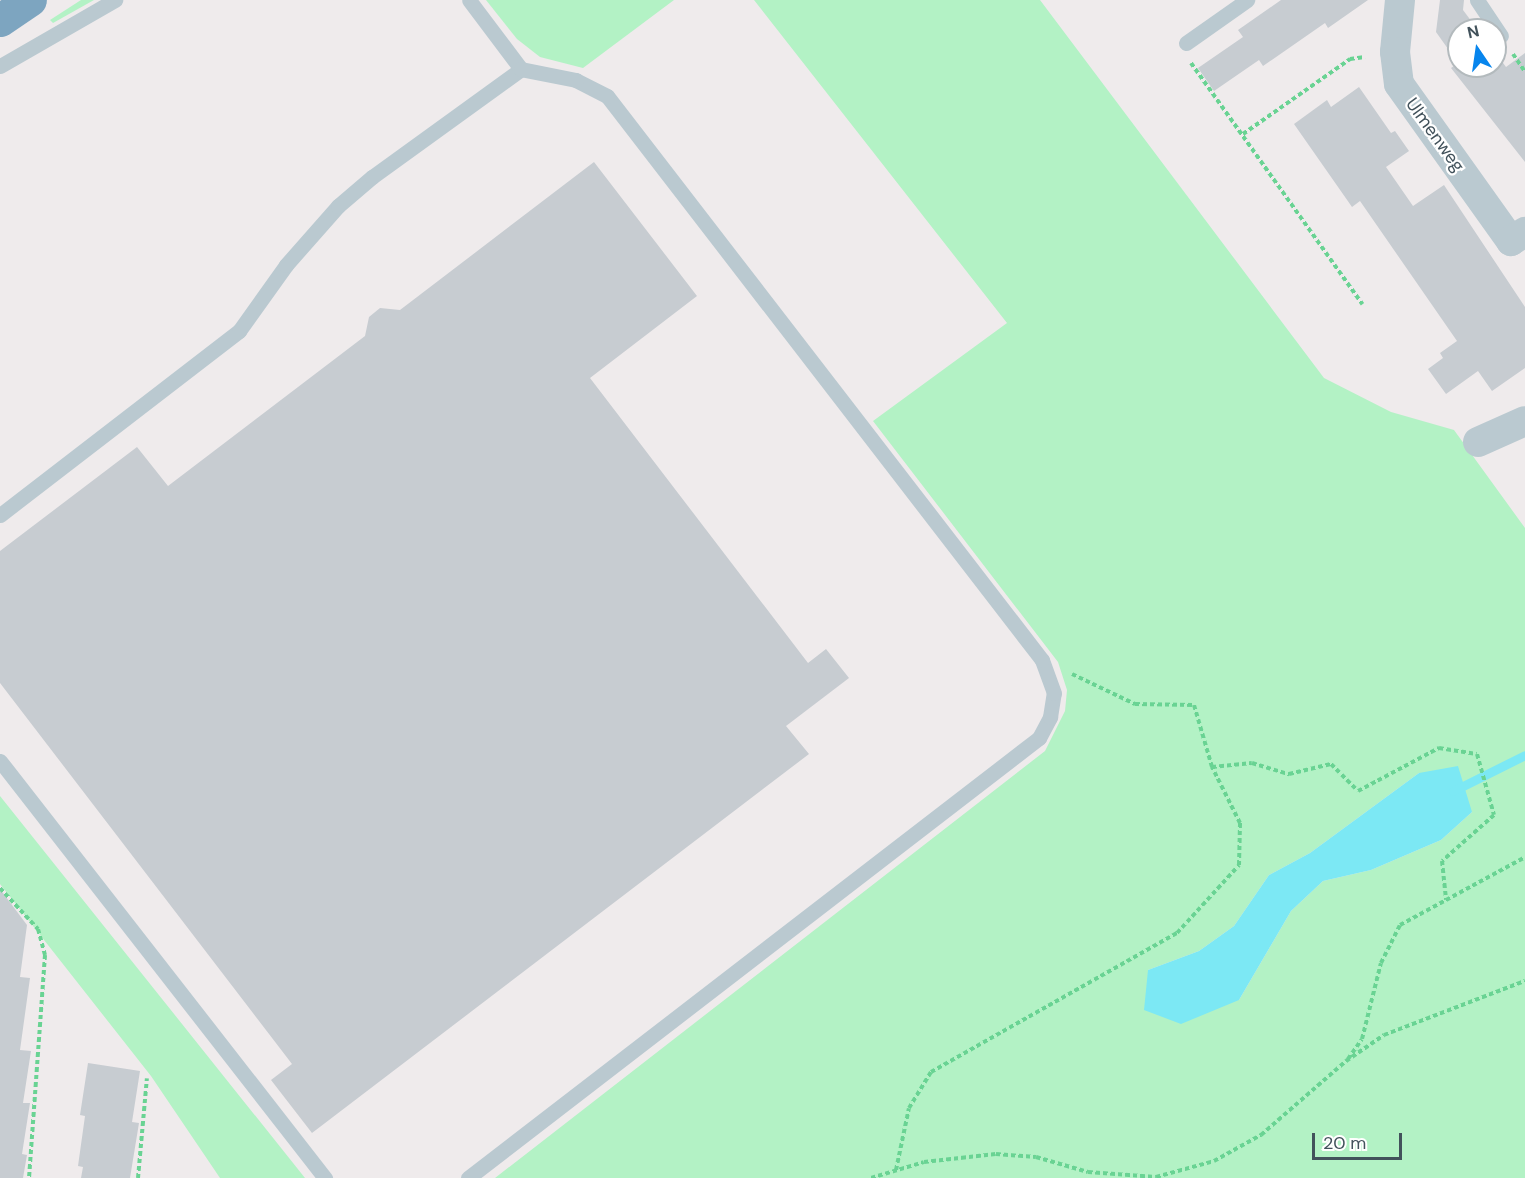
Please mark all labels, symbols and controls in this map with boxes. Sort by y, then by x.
north arrow [1447,18,1507,78]
text: N [1465,20,1481,43]
street label: Ulmenweg [1401,94,1469,176]
scale bar [1315,1121,1405,1159]
text: 20 m [1323,1131,1366,1155]

